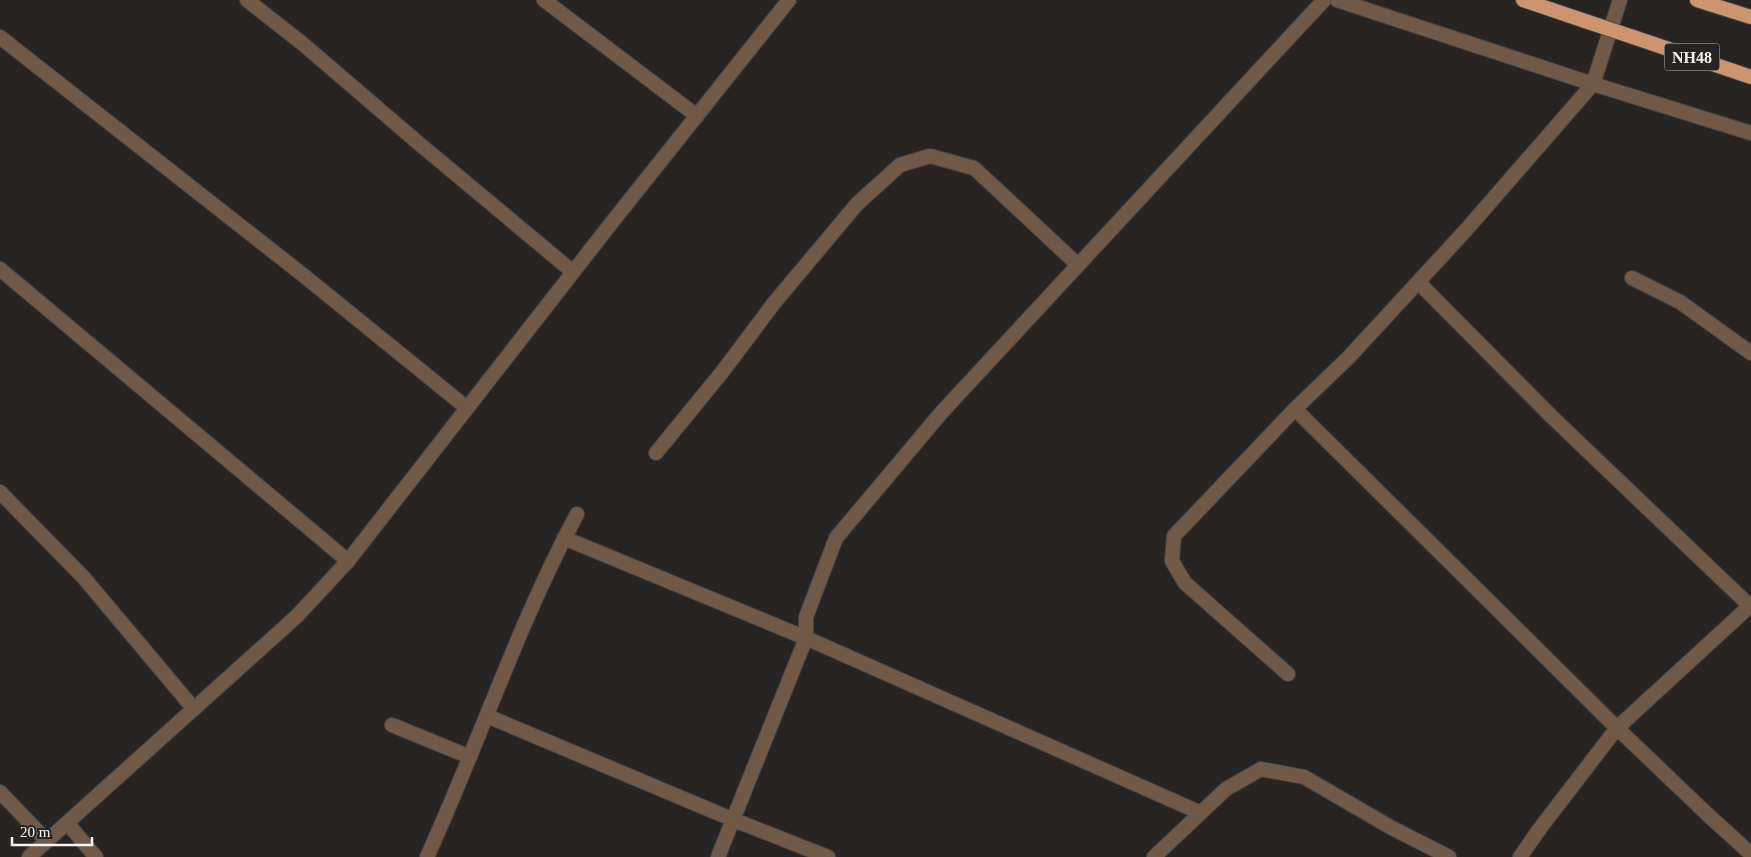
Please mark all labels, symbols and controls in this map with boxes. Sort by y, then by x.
road number: NH48 [1664,44,1720,70]
scale bar [12,814,92,846]
text: 20 m [20,824,51,840]

